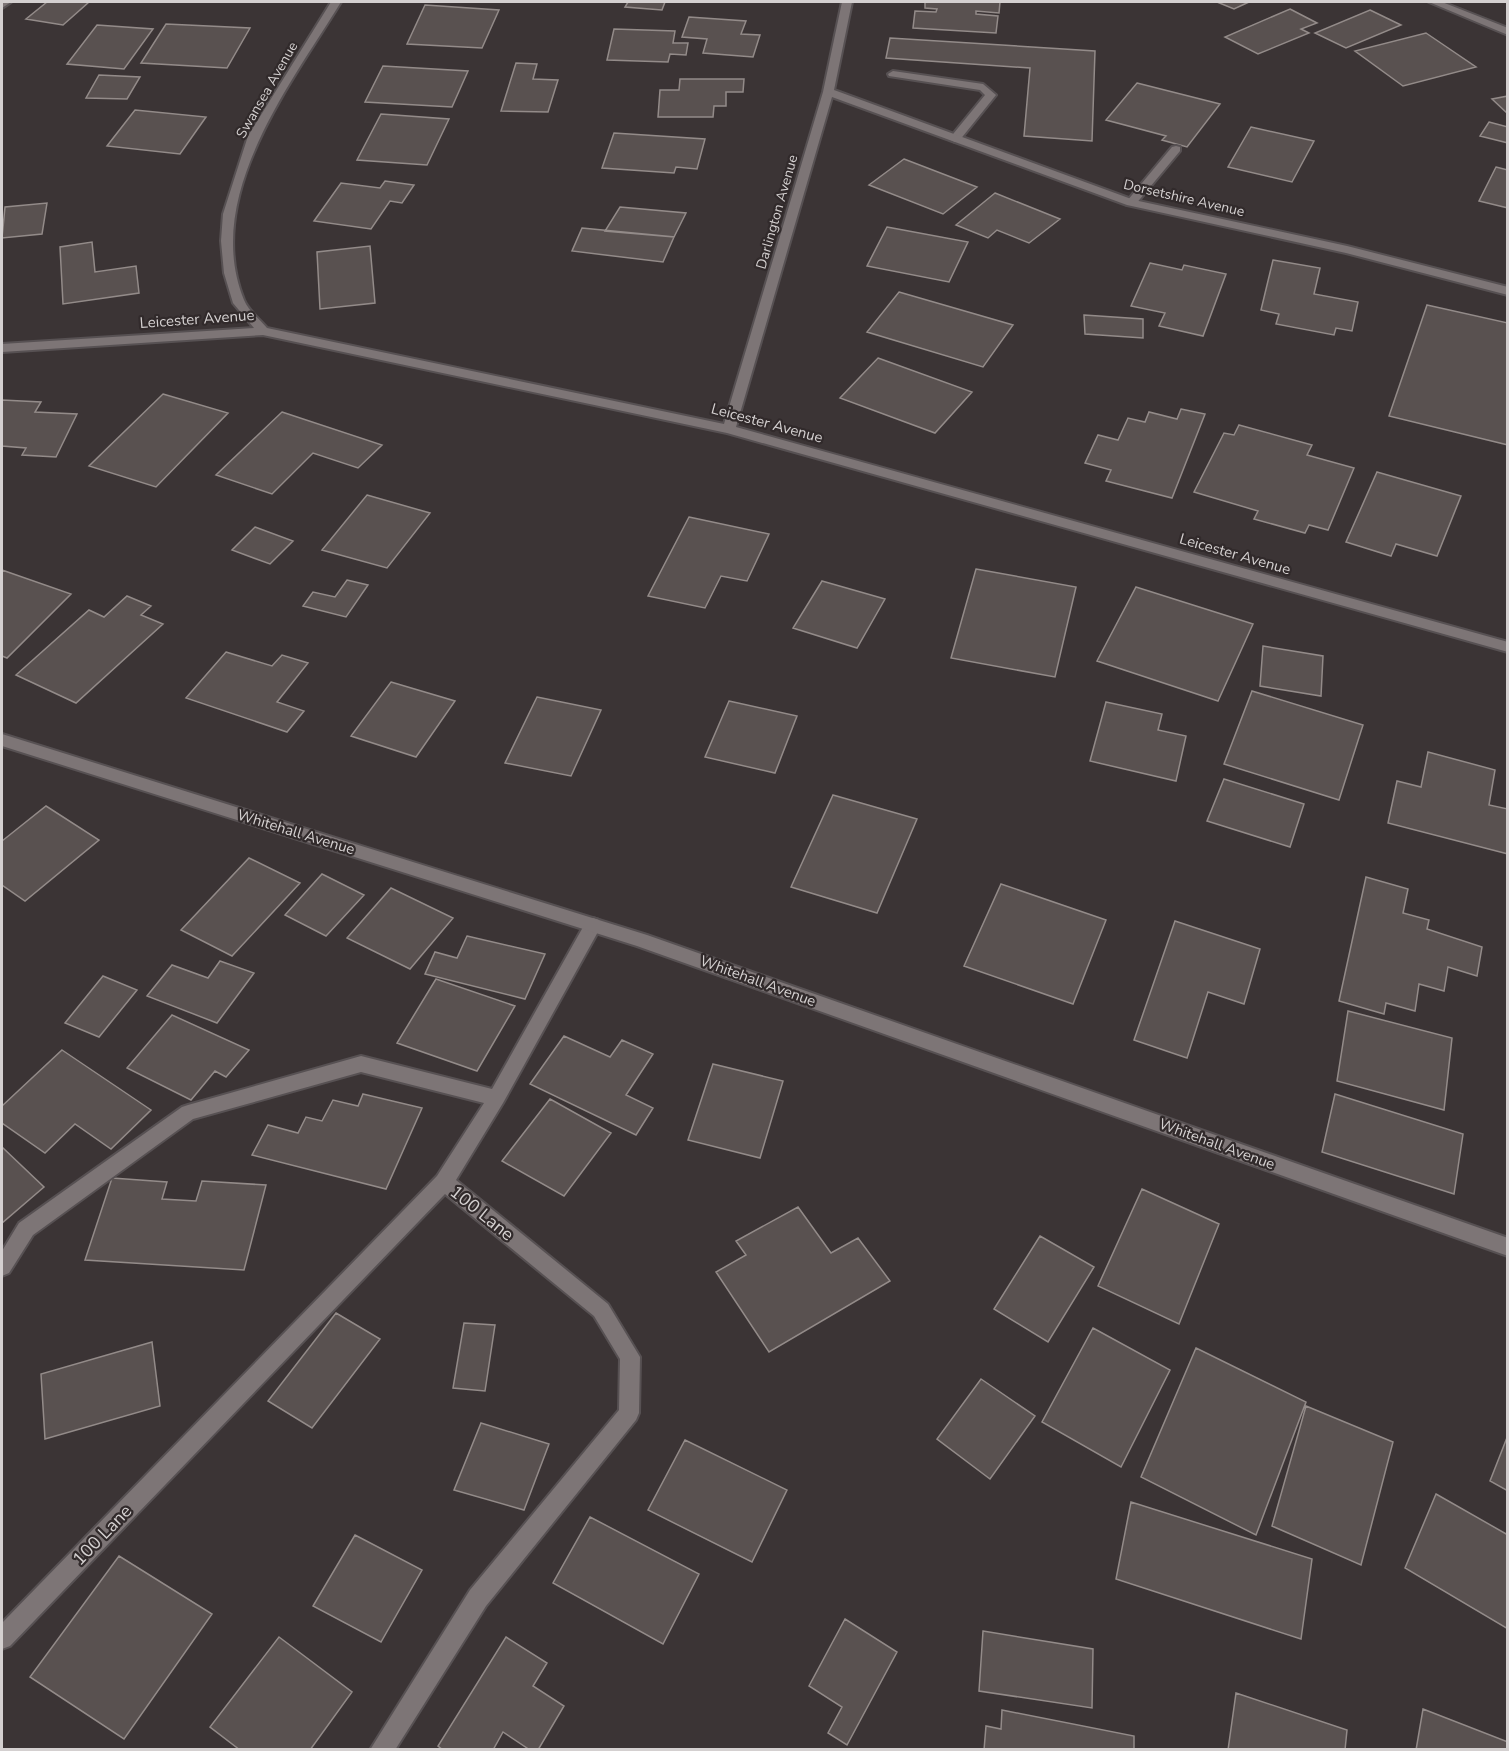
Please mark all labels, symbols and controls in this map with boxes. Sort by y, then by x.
street label: Swansea Avenue [232,38,302,142]
street label: Darlington Avenue [752,153,802,271]
street label: Dorsetshire Avenue [1122,175,1246,221]
street label: Leicester Avenue [139,305,255,333]
street label: Leicester Avenue [709,398,825,448]
street label: Leicester Avenue [1177,529,1293,579]
street label: Whitehall Avenue [235,805,357,859]
street label: Whitehall Avenue [697,951,819,1011]
street label: Whitehall Avenue [1156,1114,1278,1174]
street label: 100 Lane [445,1180,519,1246]
street label: 100 Lane [67,1499,137,1571]

